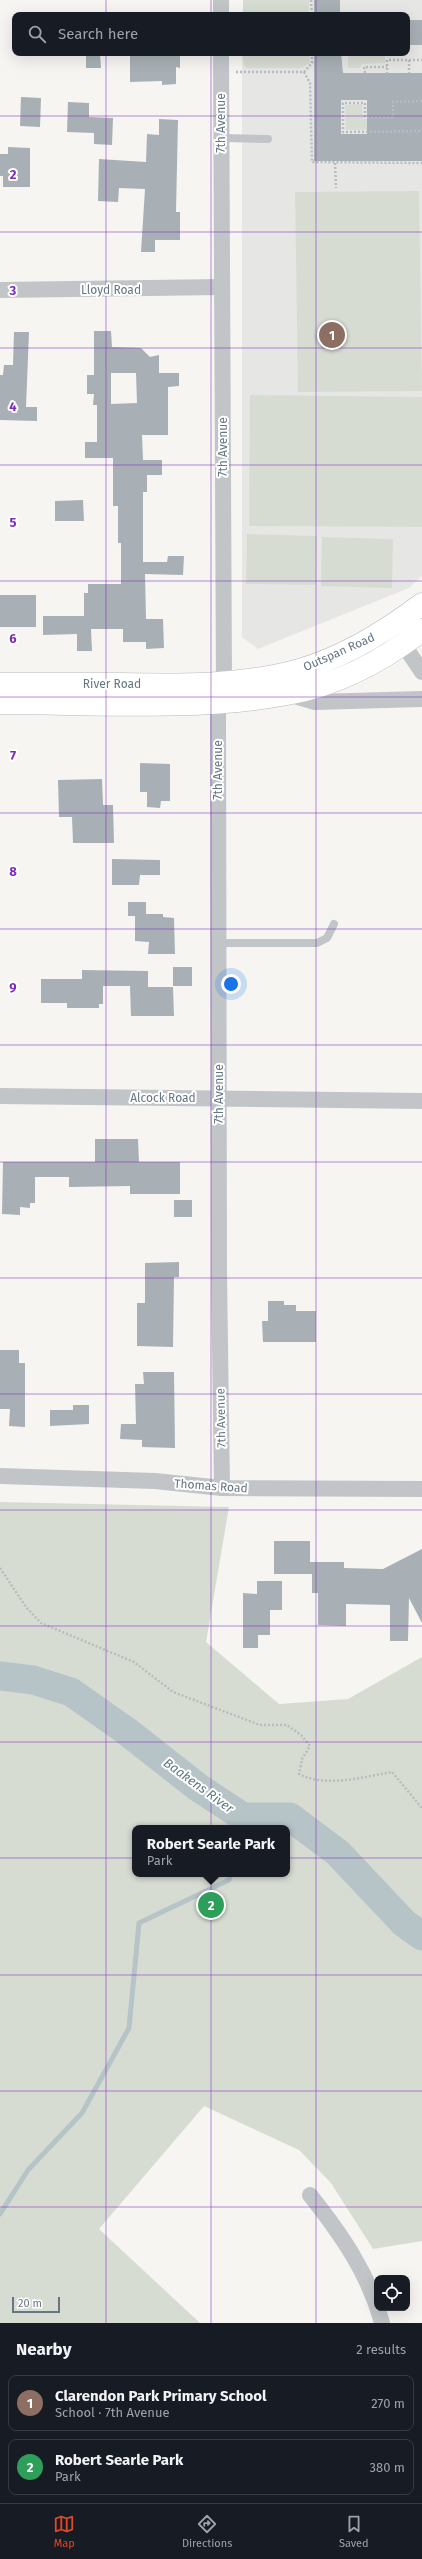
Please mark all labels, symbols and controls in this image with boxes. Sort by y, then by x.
search box [12,12,410,56]
icon: search [26,23,48,45]
text: Search here [58,25,138,43]
street label: 7th Avenue [214,93,228,153]
text: 2 [10,167,17,182]
text: 3 [9,283,17,298]
street label: Lloyd Road [81,283,141,297]
pin: 1 [319,320,345,350]
text: 4 [9,399,17,414]
street label: 7th Avenue [216,417,230,477]
text: 5 [10,515,17,530]
street label: Outspan Road [301,630,377,674]
text: 6 [9,631,17,646]
street label: River Road [83,677,141,691]
street label: 7th Avenue [211,740,225,800]
text: 7 [10,748,16,763]
text: 8 [9,864,17,879]
your location [221,974,241,994]
text: 9 [9,980,17,995]
street label: 7th Avenue [212,1064,226,1124]
street label: Alcock Road [130,1091,196,1105]
street label: 7th Avenue [213,1388,229,1448]
street label: Thomas Road [174,1476,248,1496]
water label: Baakens River [161,1755,237,1816]
popup [132,1825,290,1877]
text: Robert Searle Park [147,1835,275,1853]
text: Park [147,1853,172,1868]
pin: 2 [198,1890,224,1920]
map controls [374,2275,410,2311]
button: locate [374,2275,410,2311]
scale bar [12,2295,60,2314]
text: 20 m [18,2297,42,2310]
text: Nearby [16,2339,71,2360]
text: 2 results [356,2342,406,2357]
text: Clarendon Park Primary School [55,2387,266,2405]
text: 1 [27,2396,33,2411]
text: 270 m [371,2396,405,2411]
text: School · 7th Avenue [55,2405,170,2420]
text: Robert Searle Park [55,2451,183,2469]
text: 2 [27,2460,33,2475]
text: 380 m [370,2460,405,2475]
text: Park [55,2469,81,2484]
tab: Map [53,2513,75,2550]
tab: Directions [182,2513,232,2550]
tab: Saved [339,2513,369,2550]

